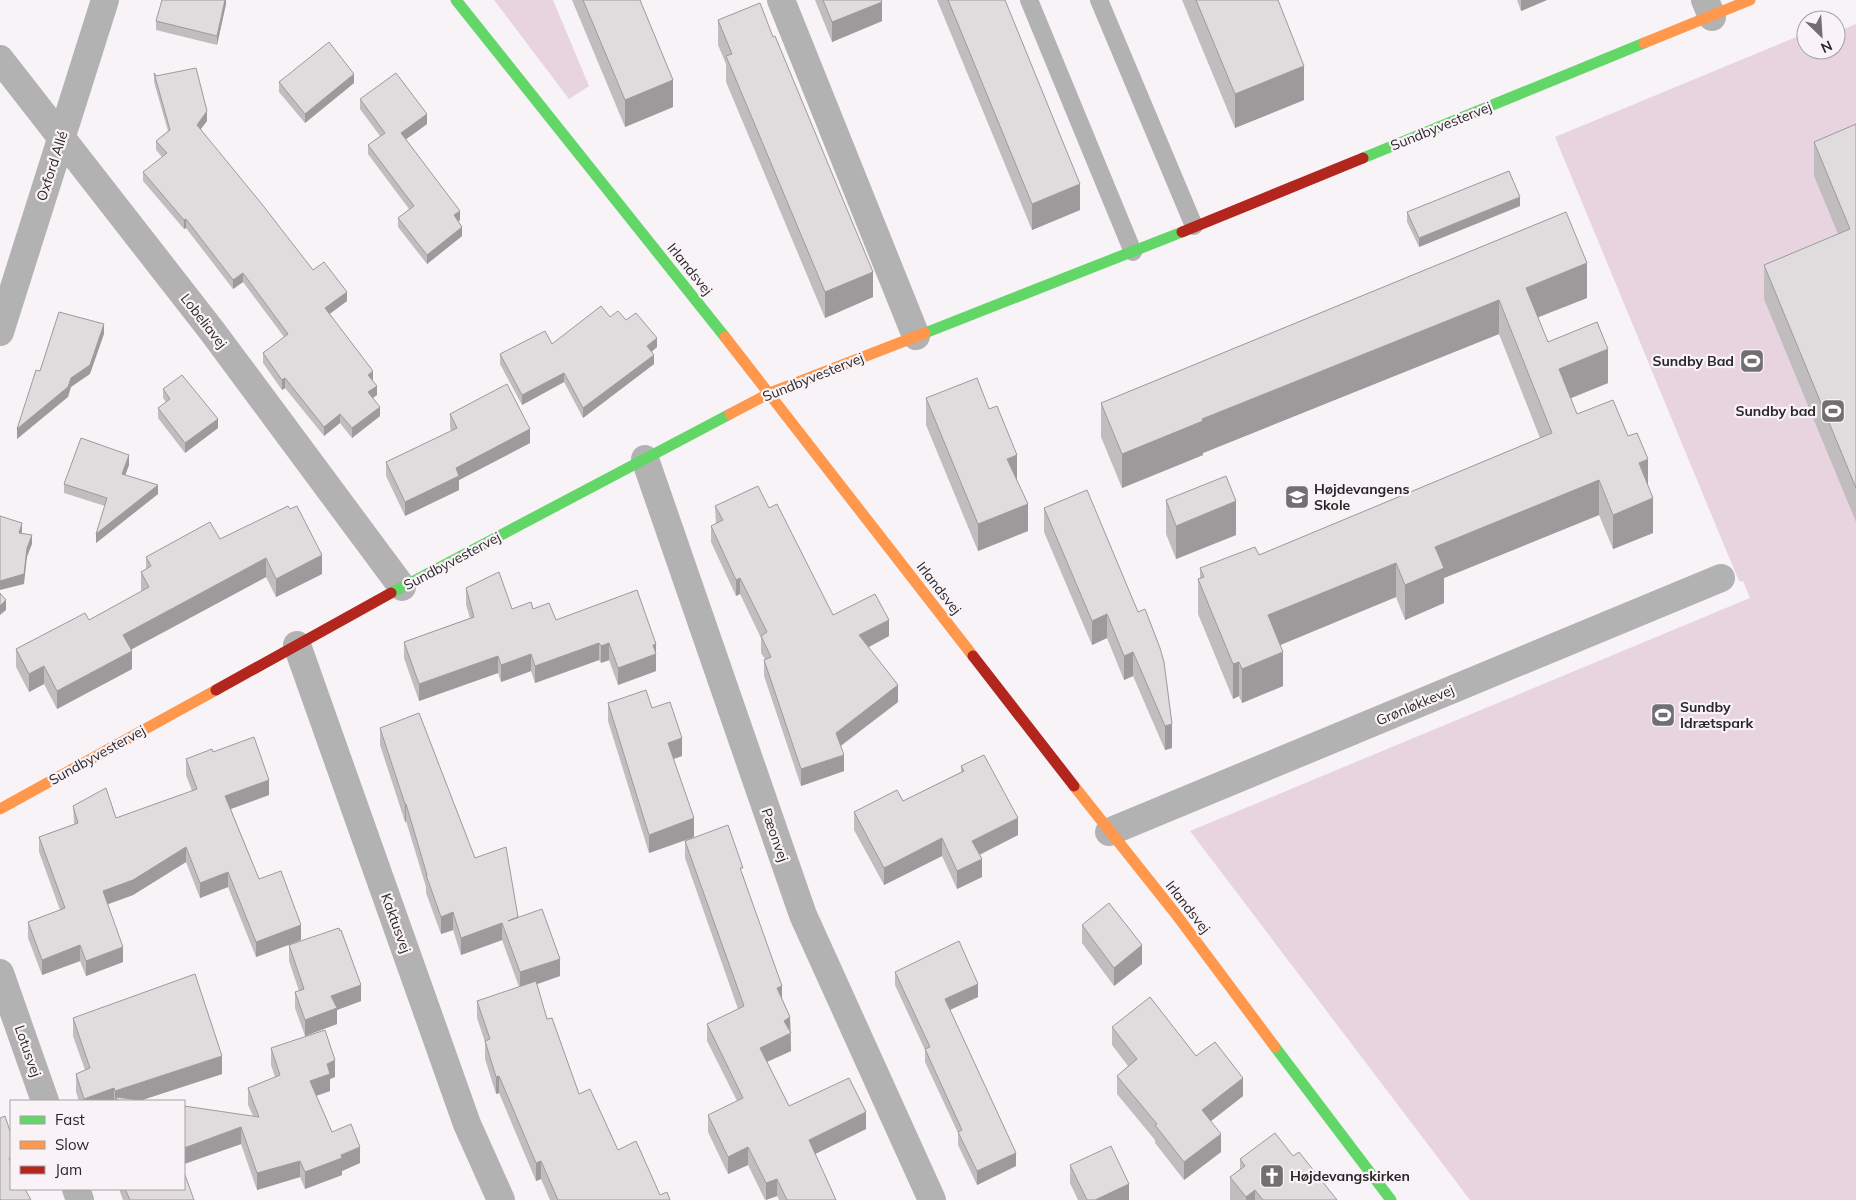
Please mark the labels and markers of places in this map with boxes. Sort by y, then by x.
sports icon: Sundby Bad [1739,348,1765,374]
place label: Sundby Bad [1653,352,1734,370]
sports icon: Sundby bad [1820,398,1846,424]
place label: Sundby bad [1735,402,1816,420]
place label: Højdevangens Skole [1314,480,1409,514]
school or university icon: Højdevangens Skole [1284,484,1310,510]
place label: Sundby Idrætspark [1680,698,1753,732]
sports icon: Sundby Idrætspark [1650,702,1676,728]
church icon: Højdevangskirken [1259,1163,1285,1189]
place label: Højdevangskirken [1290,1167,1410,1185]

